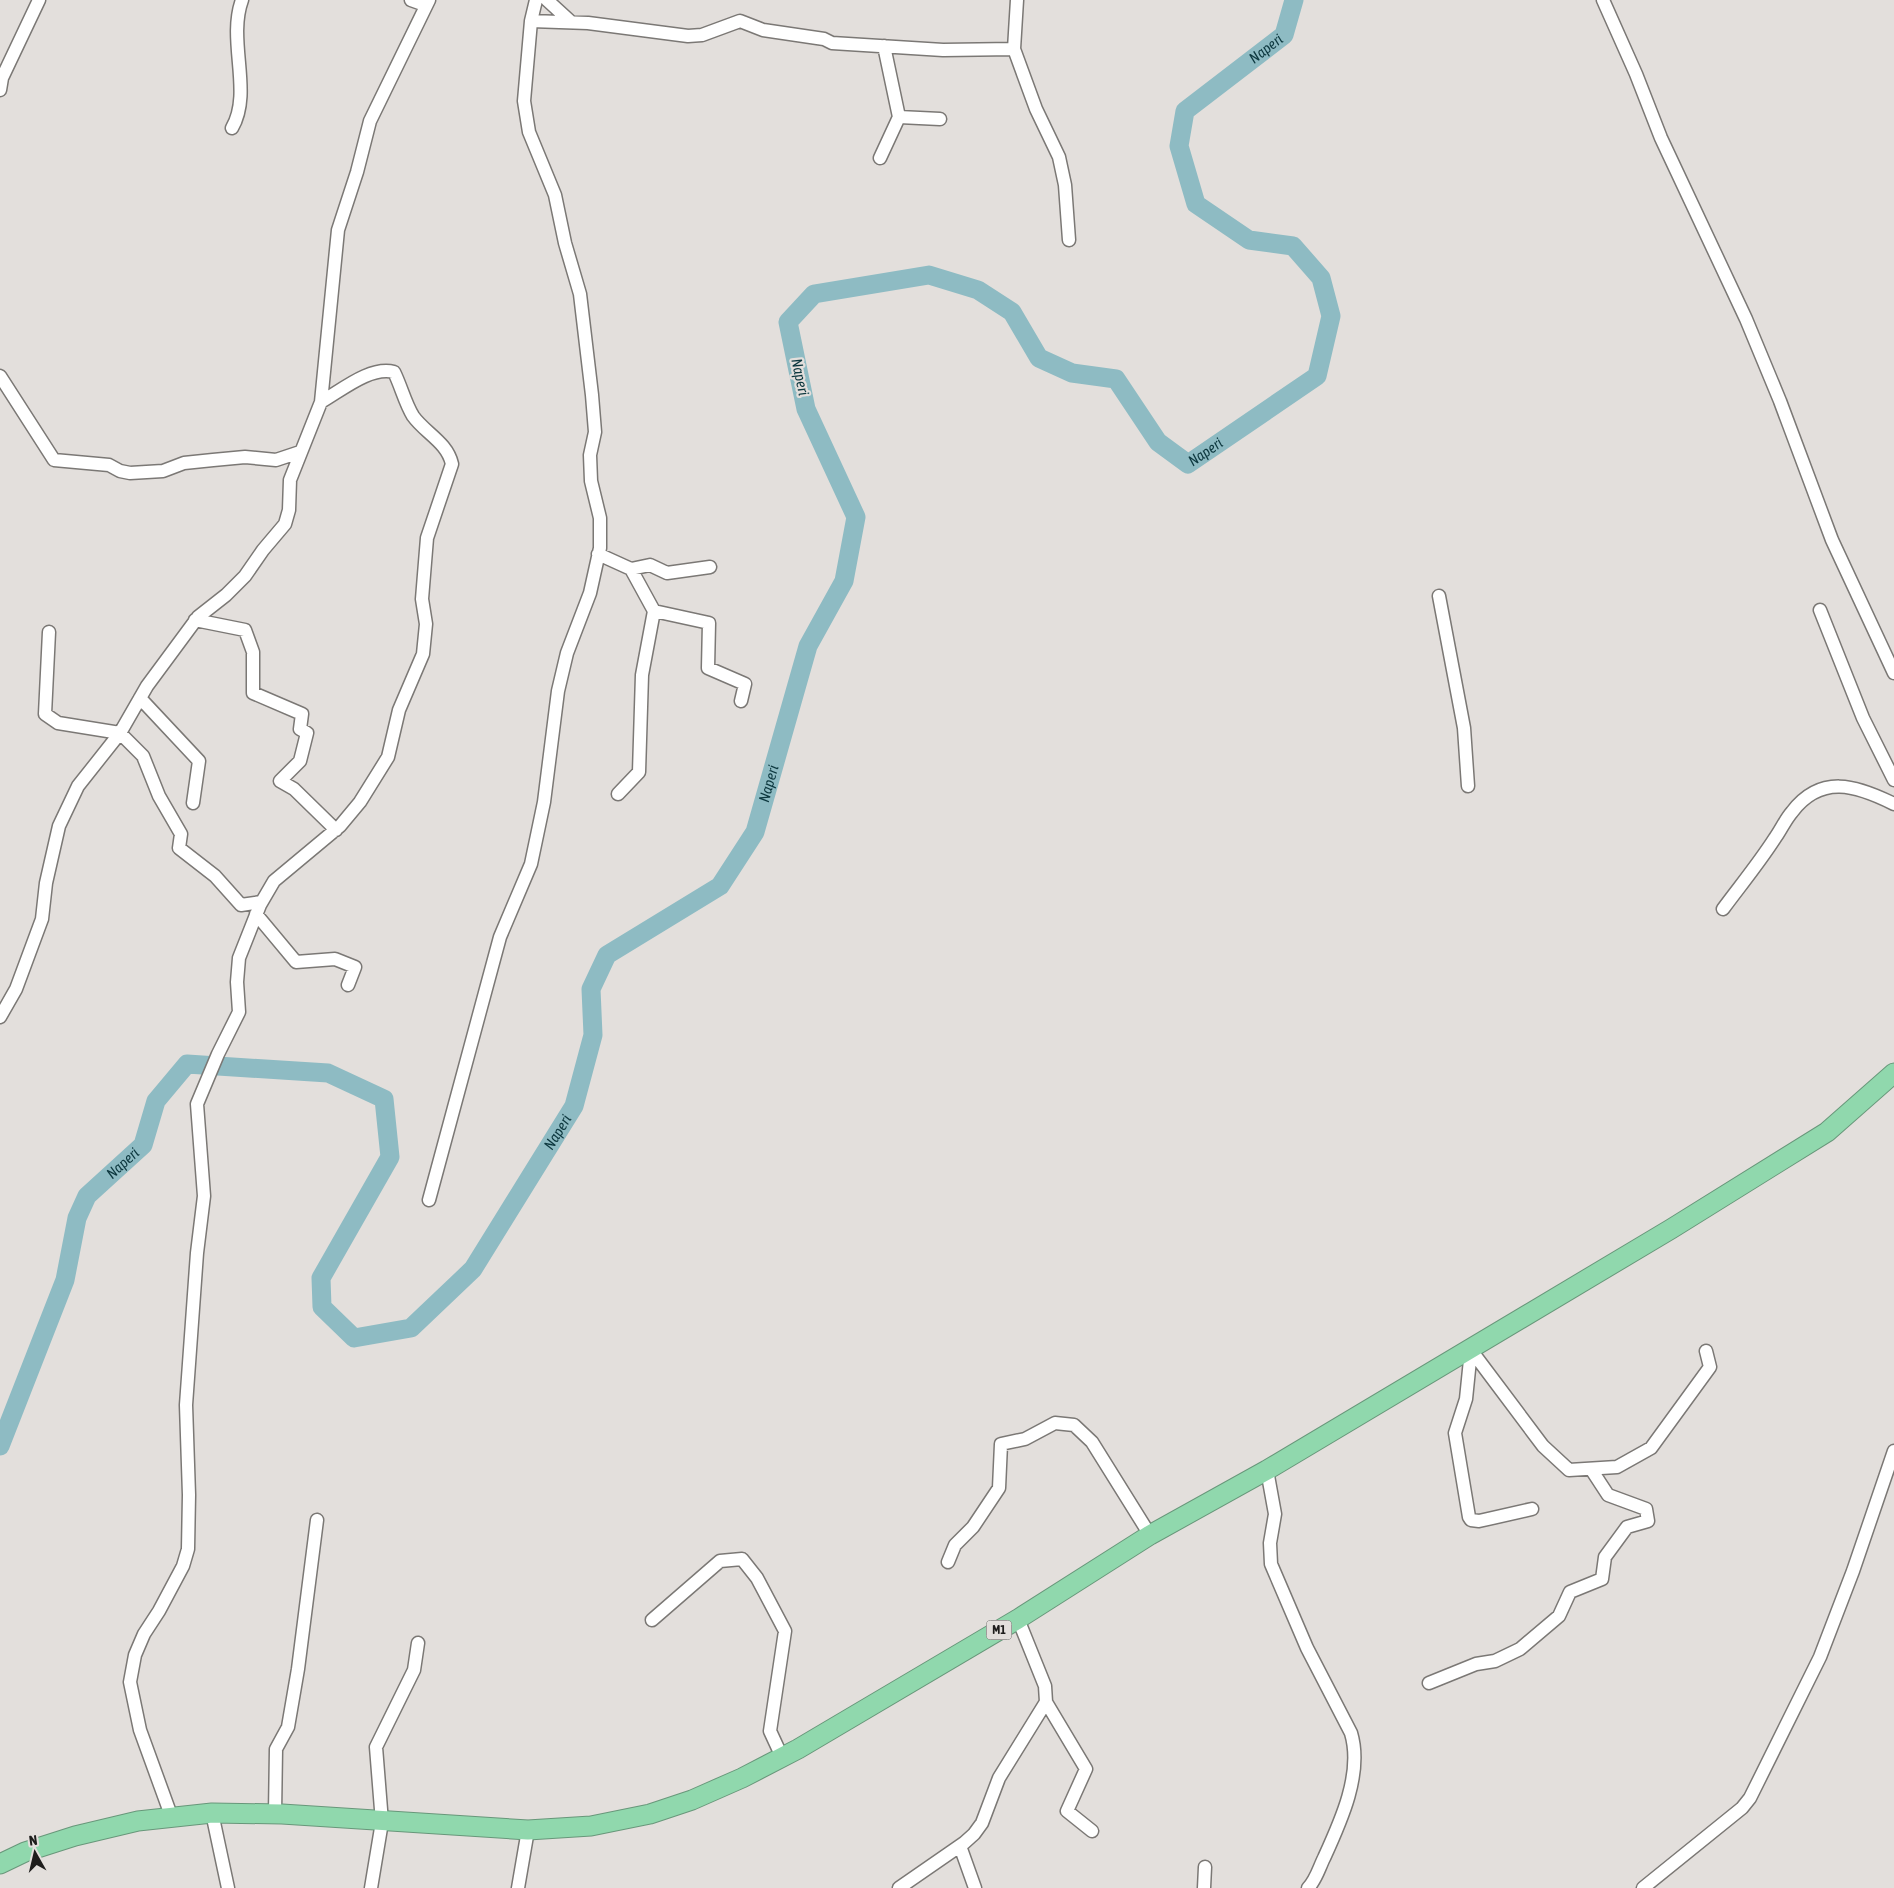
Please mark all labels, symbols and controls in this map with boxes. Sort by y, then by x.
water label: Naperi [1246,30,1286,67]
water label: Naperi [788,357,813,398]
water label: Naperi [1185,434,1226,469]
water label: Naperi [755,763,782,804]
water label: Naperi [540,1111,575,1152]
water label: Naperi [103,1144,143,1182]
road number: M1 [986,1620,1012,1640]
north arrow [10,1828,60,1878]
text: N [28,1832,38,1849]

